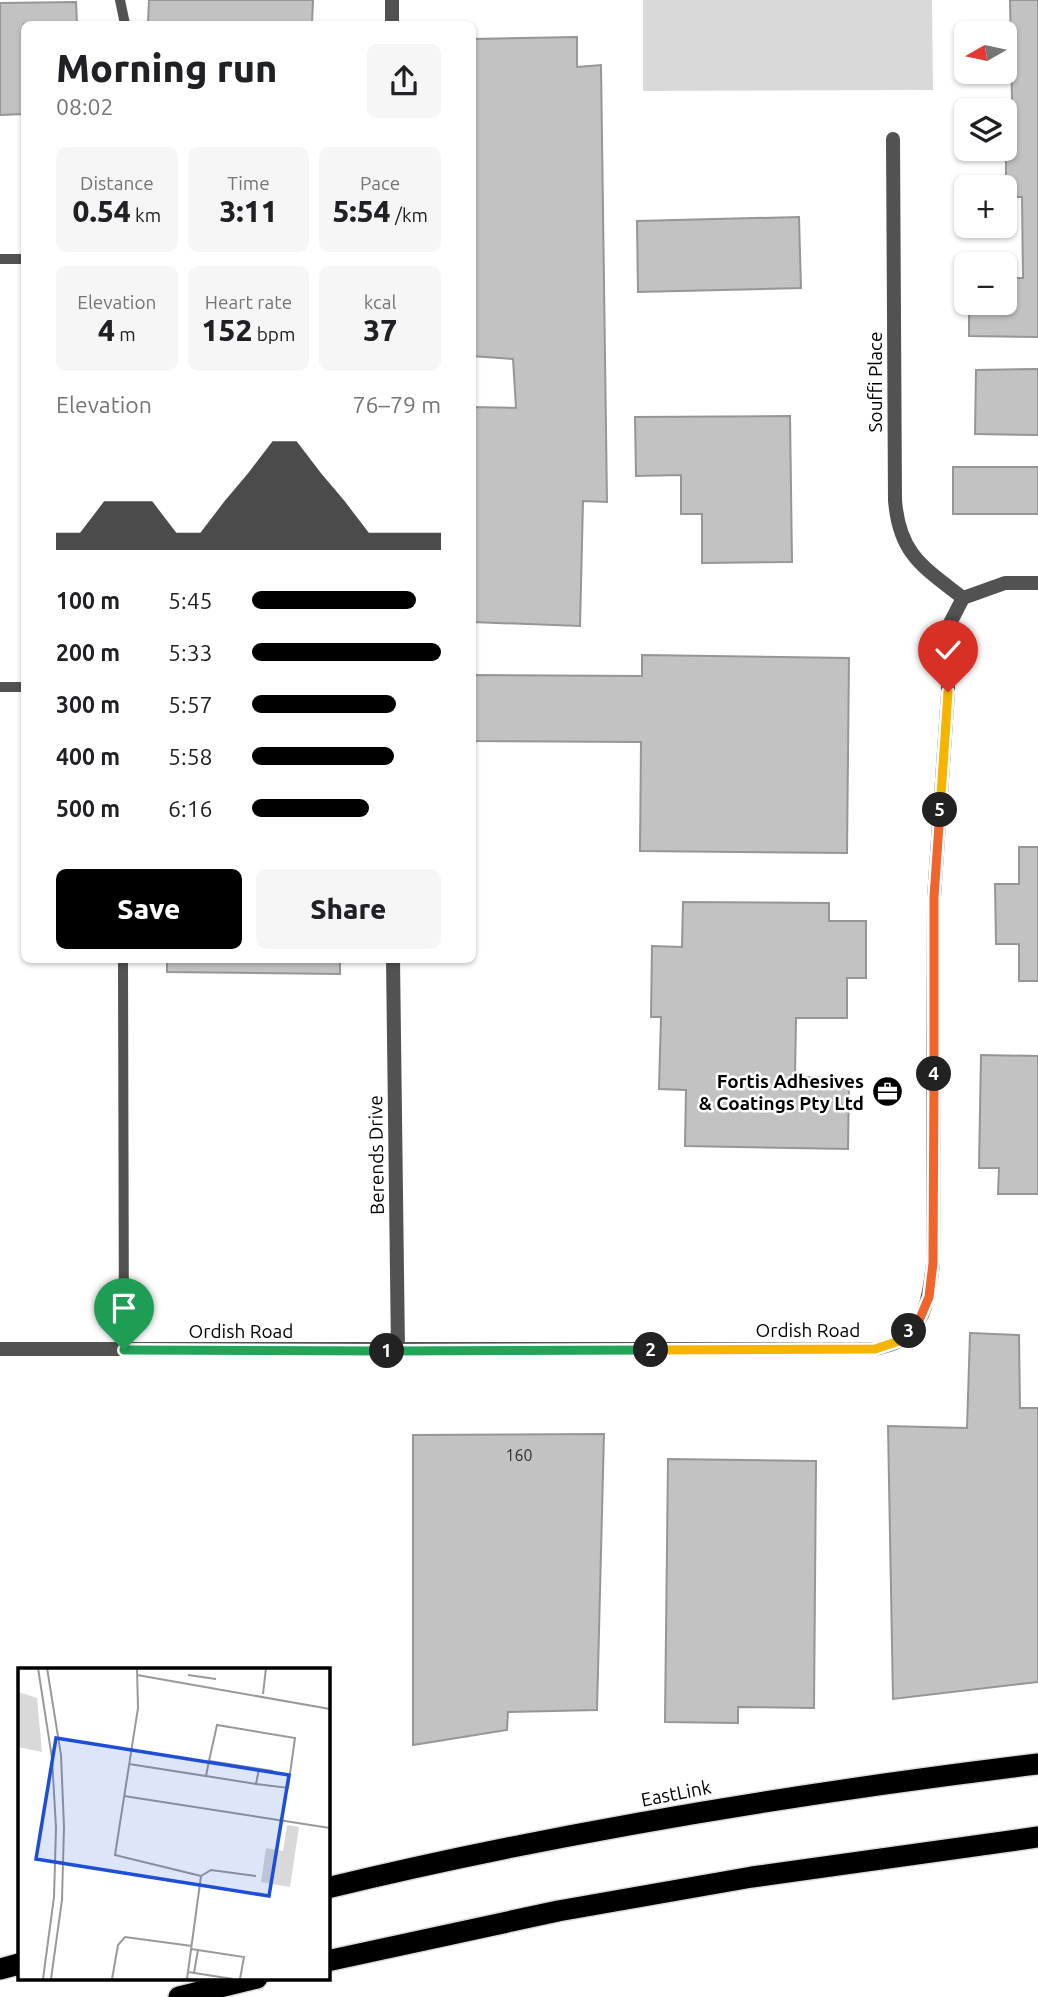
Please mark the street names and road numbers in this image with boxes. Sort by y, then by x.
street label: Souffi Place [864,332,886,432]
street label: Berends Drive [364,1095,388,1215]
street label: Ordish Road [756,1319,860,1341]
street label: Ordish Road [189,1320,293,1342]
street label: EastLink [639,1775,713,1811]

